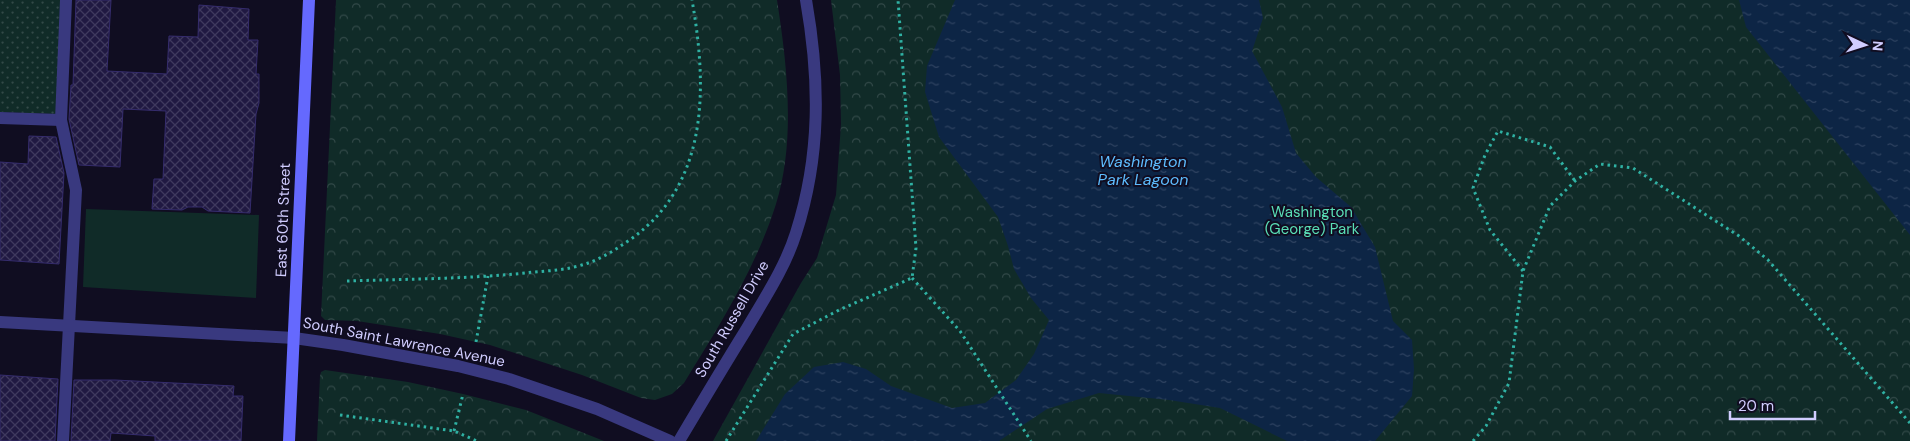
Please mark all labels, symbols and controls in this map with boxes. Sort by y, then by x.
north arrow [1840,20,1890,70]
text: N [1869,40,1887,52]
water label: Washington Park Lagoon [1098,151,1188,190]
street label: East 60th Street [271,162,295,278]
park label: Washington (George) Park [1265,202,1360,239]
street label: South Russell Drive [690,257,774,381]
street label: South Saint Lawrence Avenue [301,313,507,371]
scale bar [1730,388,1815,420]
text: 20 m [1738,396,1774,416]

